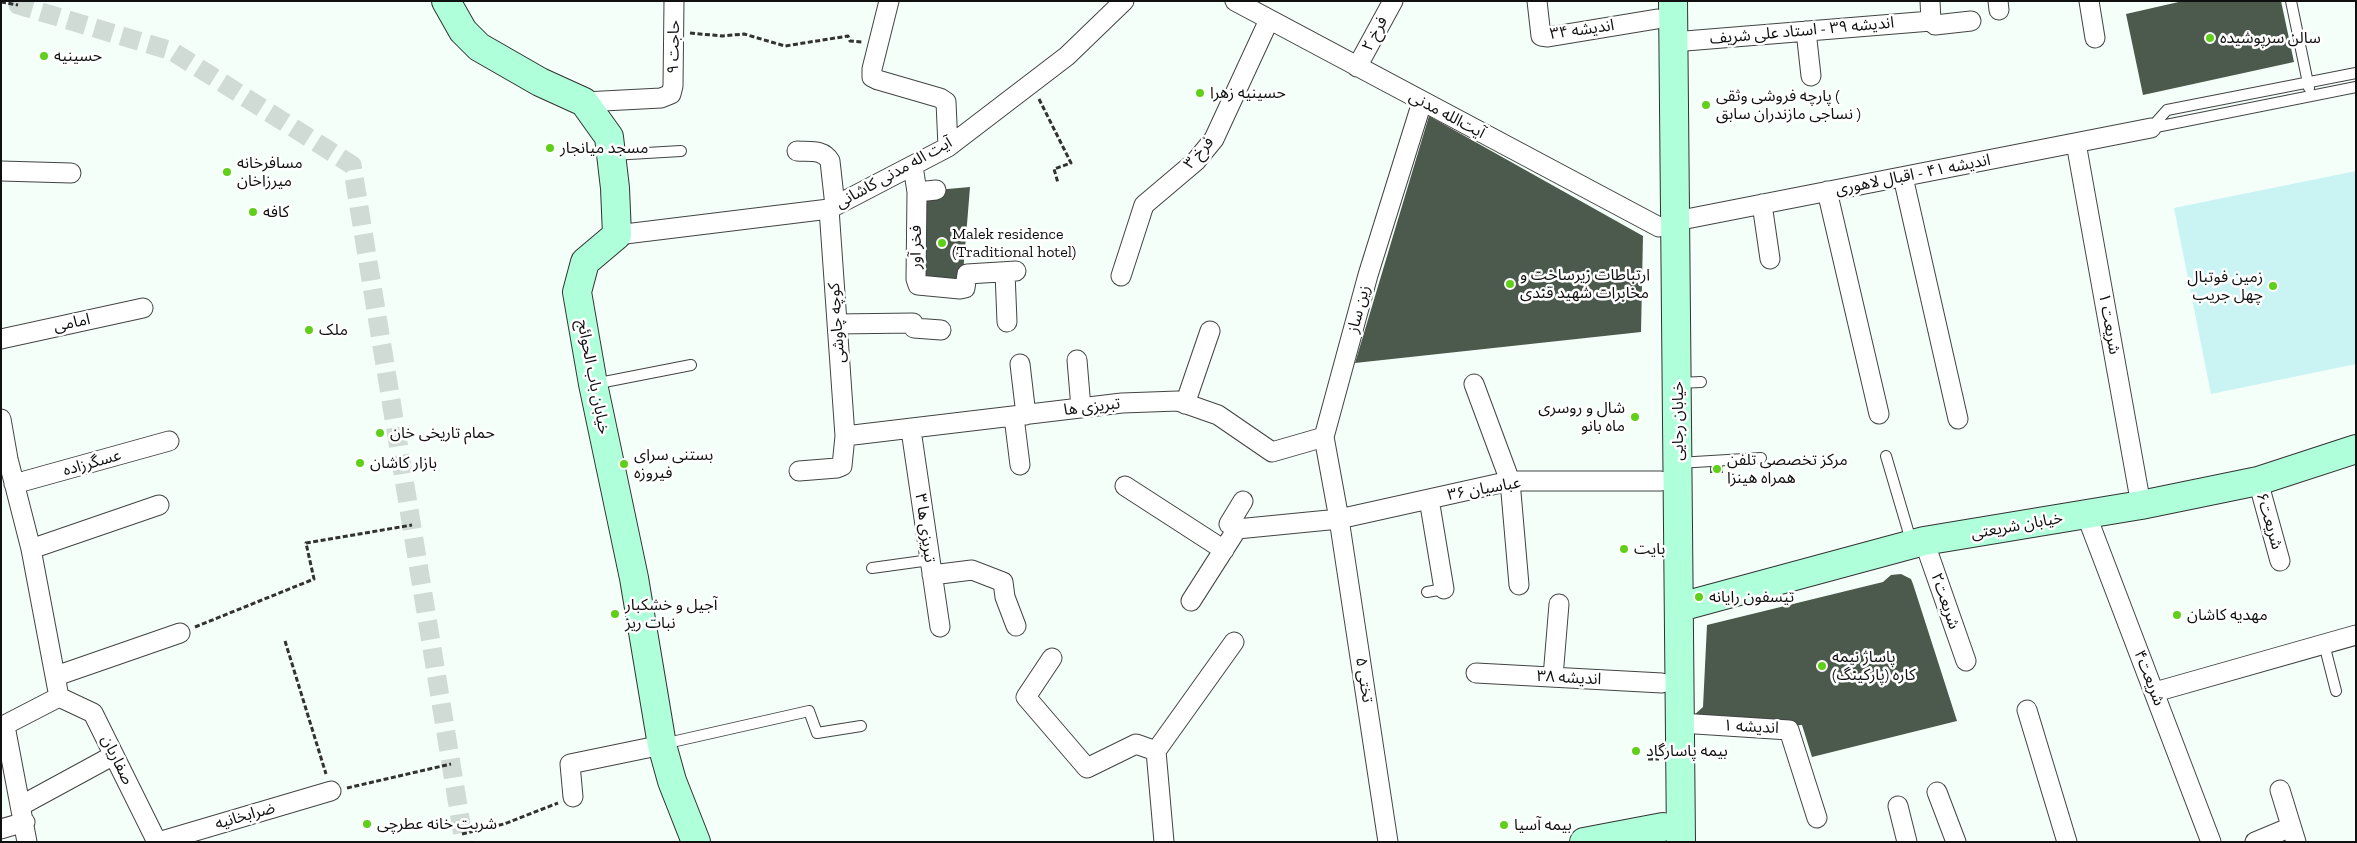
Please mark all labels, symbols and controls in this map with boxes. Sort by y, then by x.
street label: فرخ ۲ [1358,13,1392,55]
street label: اندیشه ۳۹ - استاد علی شریف [1709,13,1895,49]
street label: اندیشه ۳۴ [1549,16,1615,44]
street label: حاجت ۹ [664,20,684,74]
place label: سالن سرپوشیده [2220,28,2321,48]
marker: سالن سرپوشیده [2204,32,2216,44]
place label: حسینیه [54,46,102,66]
marker: حسینیه [38,50,50,62]
place label: حسینیه زهرا [1210,83,1286,103]
place label: پارچه فروشی وثقی ( نساجی مازندران سابق ) [1716,86,1861,124]
marker: حسینیه زهرا [1194,87,1206,99]
street label: آیت‌الله مدنی [1406,87,1488,143]
marker: پارچه فروشی وثقی ( نساجی مازندران سابق ) [1700,99,1712,111]
street label: آیت اله مدنی کاشانی [832,133,956,213]
street label: فرخ ۳ [1180,133,1218,173]
place label: مسجد میانجار [560,138,648,158]
marker: مسجد میانجار [544,142,556,154]
street label: اندیشه ۴۱ - اقبال لاهوری [1834,151,1992,199]
place label: مسافرخانه میرزاخان [237,153,303,191]
marker: مسافرخانه میرزاخان [221,166,233,178]
place label: کافه [263,202,289,222]
marker: کافه [247,206,259,218]
place label: Malek residence (Traditional hotel) [952,224,1076,262]
street label: فخر آور [906,225,926,269]
marker: Malek residence (Traditional hotel) [936,237,948,249]
place label: ارتباطات زیرساخت و مخابرات شهید قندی [1520,265,1650,303]
place label: زمین فوتبال چهل جریب [2187,267,2263,305]
marker: ارتباطات زیرساخت و مخابرات شهید قندی [1504,278,1516,290]
marker: زمین فوتبال چهل جریب [2267,280,2279,292]
street label: کوچه چاوشی [825,282,849,364]
street label: زین ساز [1343,283,1375,335]
street label: شریعت ۱ [2094,292,2124,356]
street label: امامی [52,310,92,336]
street label: خیابان باب الحوائج [572,318,614,436]
place label: ملک [319,320,348,340]
marker: ملک [303,324,315,336]
street label: خیابان رجایی [1668,381,1688,461]
street label: تبریزی ها [1063,394,1121,420]
place label: شال و روسری ماه بانو [1538,398,1625,436]
marker: شال و روسری ماه بانو [1629,411,1641,423]
place label: حمام تاریخی خان [390,423,495,443]
marker: حمام تاریخی خان [374,427,386,439]
place label: بستنی سرای فیروزه [634,445,713,483]
street label: عسگرزاده [61,446,123,480]
place label: مرکز تخصصی تلفن همراه هینزا [1727,450,1848,488]
place label: بازار کاشان [370,453,437,473]
marker: بازار کاشان [354,457,366,469]
marker: بستنی سرای فیروزه [618,458,630,470]
marker: مرکز تخصصی تلفن همراه هینزا [1711,463,1723,475]
street label: عباسیان ۳۶ [1446,473,1522,505]
street label: شریعت۶ [2252,490,2286,552]
street label: تبریزی ها ۳ [911,492,939,564]
street label: خیابان شریعتی [1970,508,2064,544]
place label: بایت [1634,539,1665,559]
marker: بایت [1618,543,1630,555]
street label: شریعت۲ [1926,570,1964,632]
place label: تیسفون رایانه [1709,587,1794,607]
marker: تیسفون رایانه [1693,591,1705,603]
place label: آجیل و خشکبار نبات ریز [625,595,717,633]
place label: مهدیه کاشان [2187,605,2268,625]
marker: آجیل و خشکبار نبات ریز [609,608,621,620]
marker: مهدیه کاشان [2171,609,2183,621]
place label: پاساژ نیمه کاره (پارکینگ) [1832,647,1916,685]
street label: شریعت۴ [2130,647,2168,709]
street label: تختی ۵ [1351,656,1377,704]
marker: پاساژ نیمه کاره (پارکینگ) [1816,660,1828,672]
street label: اندیشه ۳۸ [1536,667,1602,689]
street label: اندیشه ۱ [1723,716,1779,738]
street label: صفاریان [97,732,137,788]
place label: بیمه پاسارگاد [1646,741,1728,761]
marker: بیمه پاسارگاد [1630,745,1642,757]
street label: ضرابخانیه [213,798,277,834]
place label: شربت خانه عطرچی [377,814,497,834]
place label: بیمه آسیا [1514,815,1572,835]
marker: شربت خانه عطرچی [361,818,373,830]
marker: بیمه آسیا [1498,819,1510,831]

